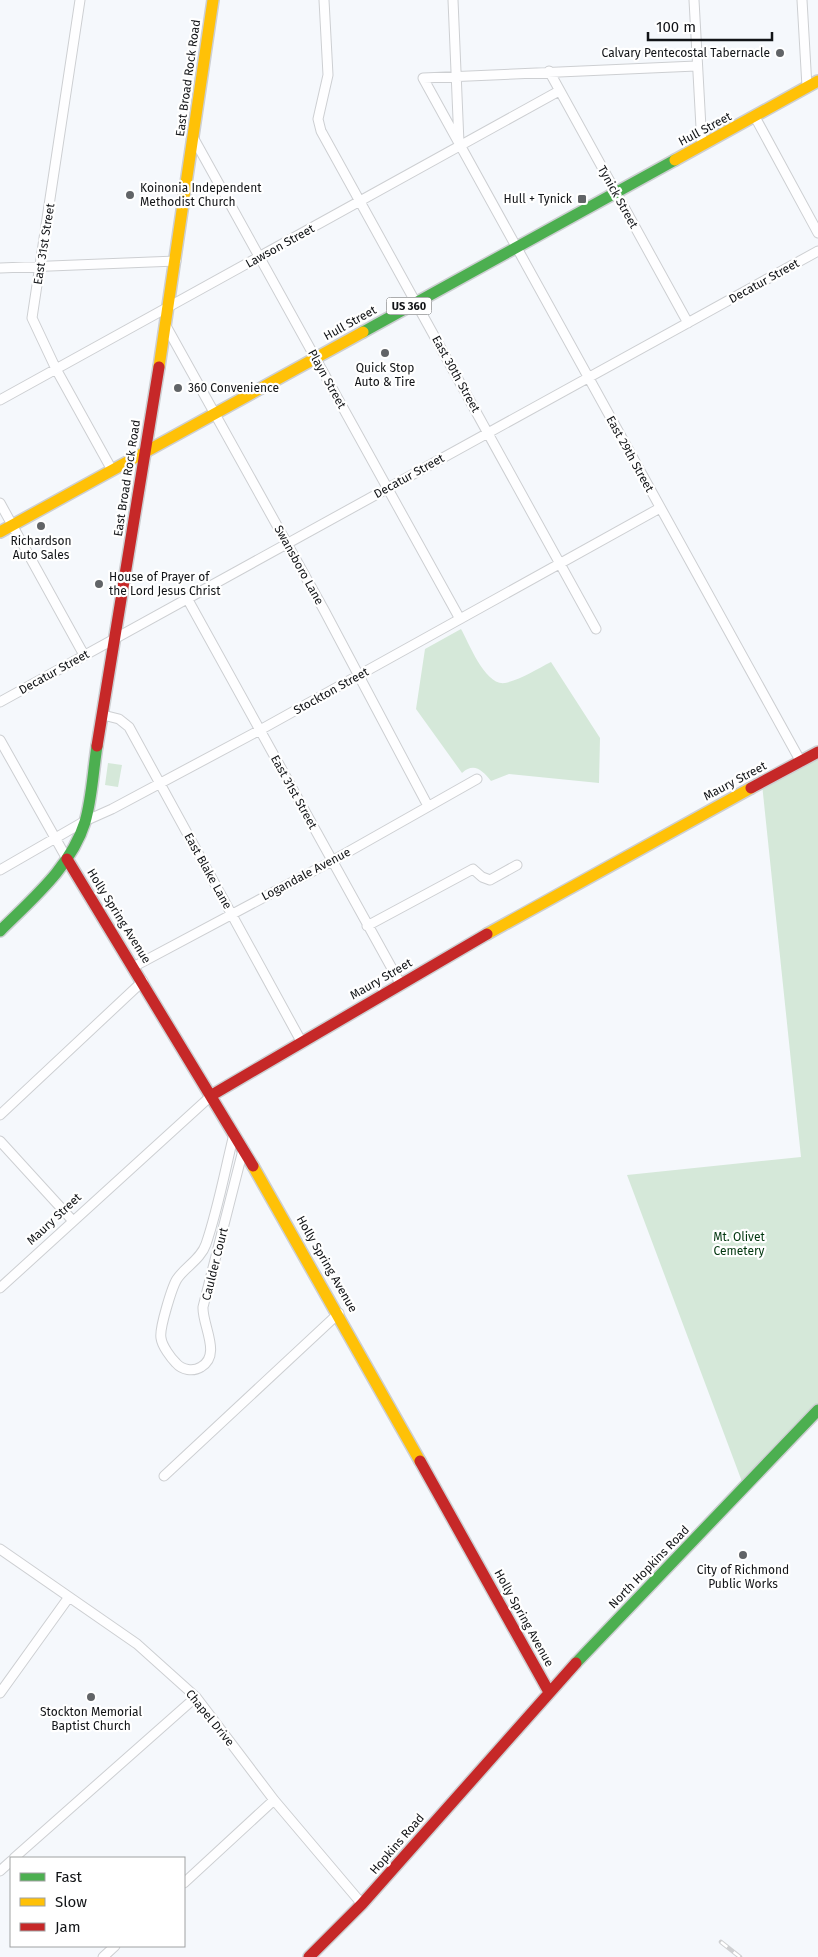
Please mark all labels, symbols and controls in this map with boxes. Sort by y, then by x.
scale bar [648,10,772,42]
text: 100 m [656,18,696,36]
street label: East Broad Rock Road [173,19,203,137]
place label: Calvary Pentecostal Tabernacle [602,46,770,60]
marker: Calvary Pentecostal Tabernacle [774,47,786,59]
street label: Hull Street [676,109,734,149]
street label: Tynick Street [595,163,641,231]
place label: Koinonia Independent Methodist Church [140,181,262,209]
marker: Koinonia Independent Methodist Church [124,189,136,201]
place label: Hull + Tynick [504,192,573,206]
marker: Hull + Tynick [576,193,588,205]
street label: East 31st Street [31,202,57,286]
street label: Lawson Street [243,221,317,271]
street label: Decatur Street [726,256,802,306]
road number: US 360 [386,298,432,314]
street label: Hull Street [321,303,379,343]
street label: East 30th Street [429,333,483,415]
street label: Playn Street [305,347,349,412]
marker: Quick Stop Auto & Tire [379,347,391,359]
place label: Quick Stop Auto & Tire [355,361,415,389]
place label: 360 Convenience [188,381,279,395]
marker: 360 Convenience [172,382,184,394]
street label: East 29th Street [603,413,657,495]
street label: East Broad Rock Road [111,419,143,537]
street label: Decatur Street [371,451,447,501]
marker: Richardson Auto Sales [35,520,47,532]
street label: Swansboro Lane [271,523,327,607]
place label: Richardson Auto Sales [10,534,72,562]
place label: House of Prayer of the Lord Jesus Christ [109,570,221,598]
marker: House of Prayer of the Lord Jesus Christ [93,578,105,590]
street label: Decatur Street [16,647,92,697]
street label: Stockton Street [291,664,371,717]
street label: East 31st Street [268,753,320,832]
street label: Maury Street [701,758,769,803]
street label: East Blake Lane [181,831,235,911]
street label: Logandale Avenue [259,845,353,903]
street label: Holly Spring Avenue [84,866,154,966]
street label: Maury Street [348,955,415,1002]
street label: Maury Street [24,1190,85,1248]
street label: Holly Spring Avenue [294,1213,360,1315]
street label: Caulder Court [199,1226,231,1302]
park label: Mt. Olivet Cemetery [713,1230,766,1258]
street label: North Hopkins Road [606,1523,692,1611]
marker: City of Richmond Public Works [737,1549,749,1561]
place label: City of Richmond Public Works [697,1563,789,1591]
street label: Holly Spring Avenue [491,1567,557,1669]
street label: Chapel Drive [183,1687,237,1749]
marker: Stockton Memorial Baptist Church [85,1691,97,1703]
place label: Stockton Memorial Baptist Church [40,1705,143,1733]
street label: Hopkins Road [367,1811,427,1877]
legend [10,1857,185,1947]
text: Fast [55,1868,82,1886]
text: Slow [55,1893,87,1911]
text: Jam [55,1918,81,1936]

